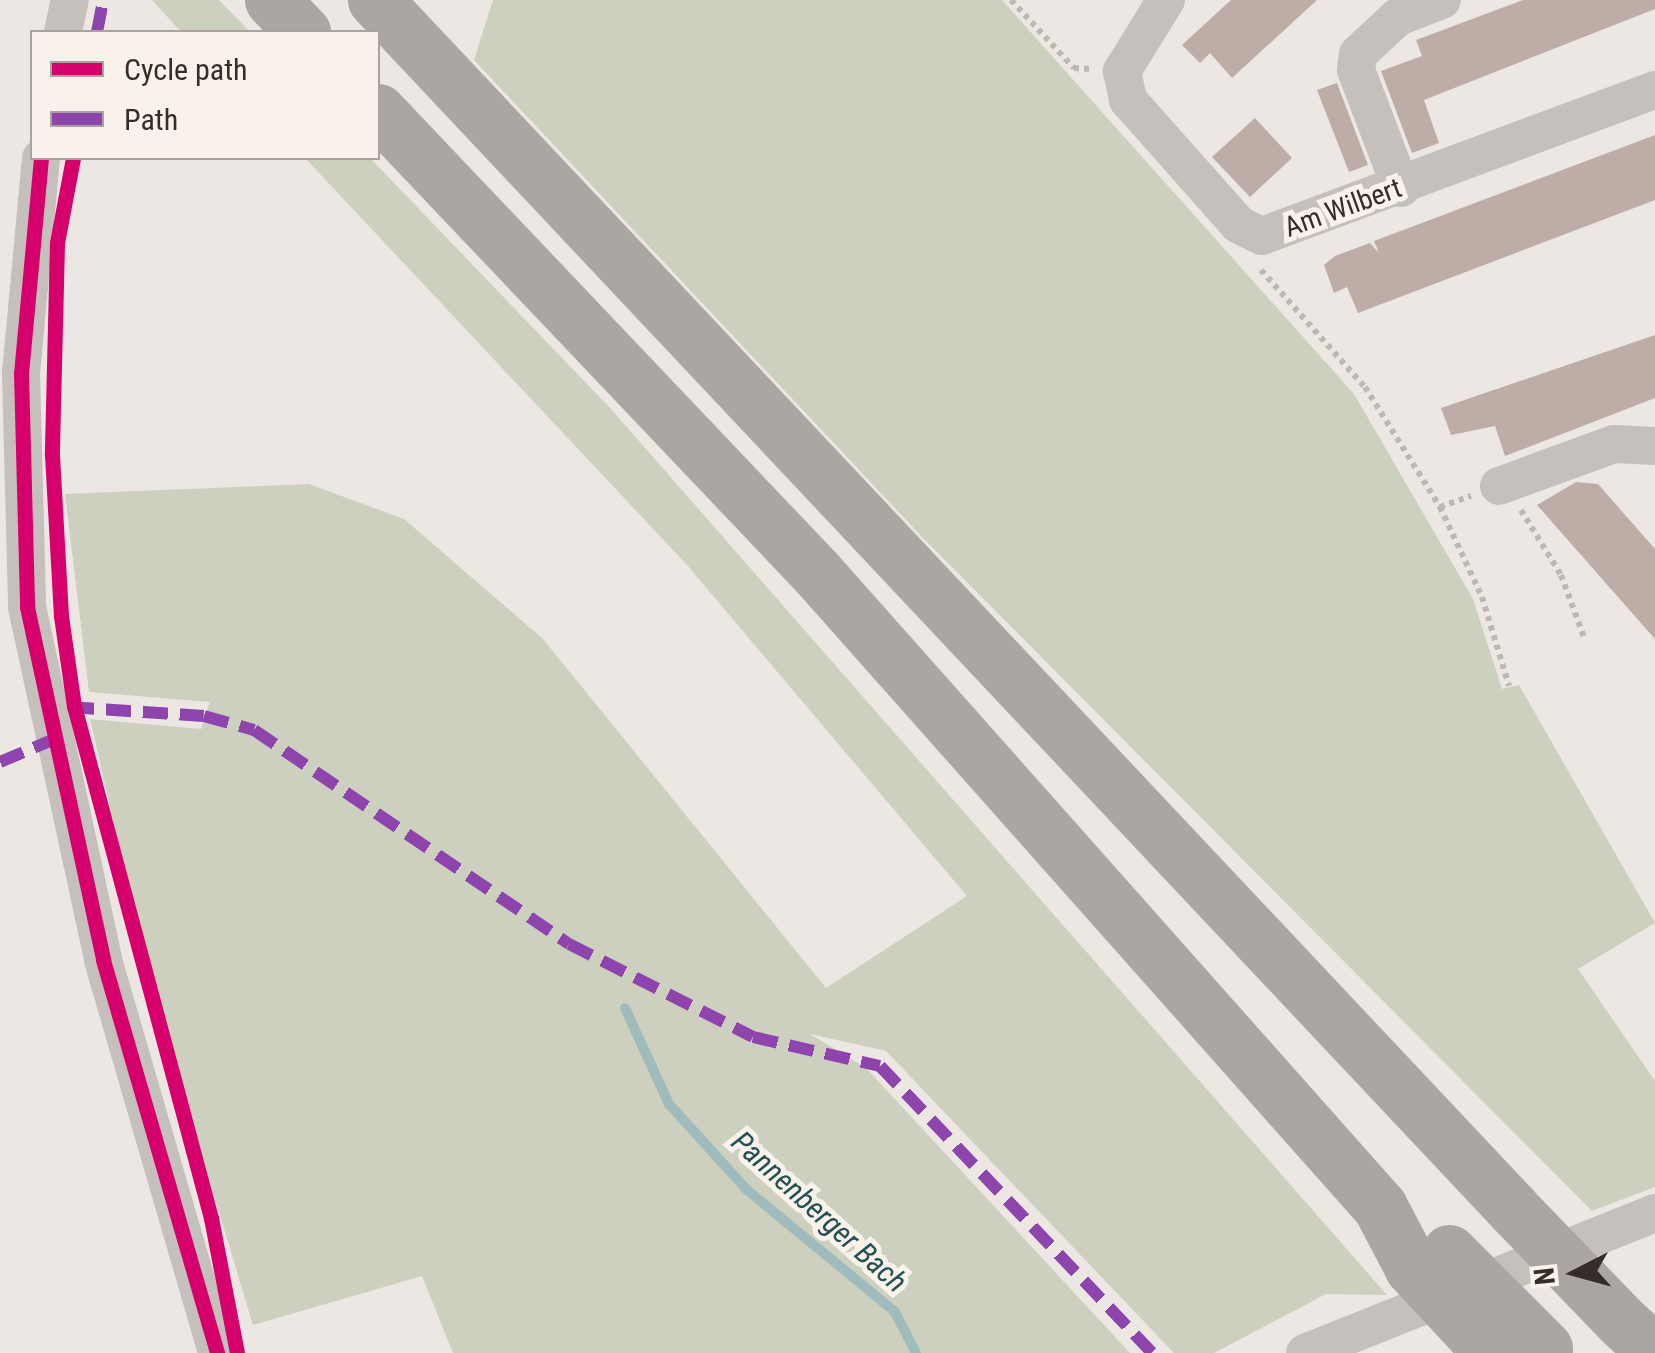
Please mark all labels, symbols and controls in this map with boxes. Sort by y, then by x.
legend [30,30,380,160]
text: Cycle path [124,52,248,87]
text: Path [124,102,178,137]
street label: Am Wilbert [1280,171,1406,245]
water label: Pannenberger Bach [724,1124,914,1300]
north arrow [1525,1223,1625,1323]
text: N [1527,1266,1562,1286]

